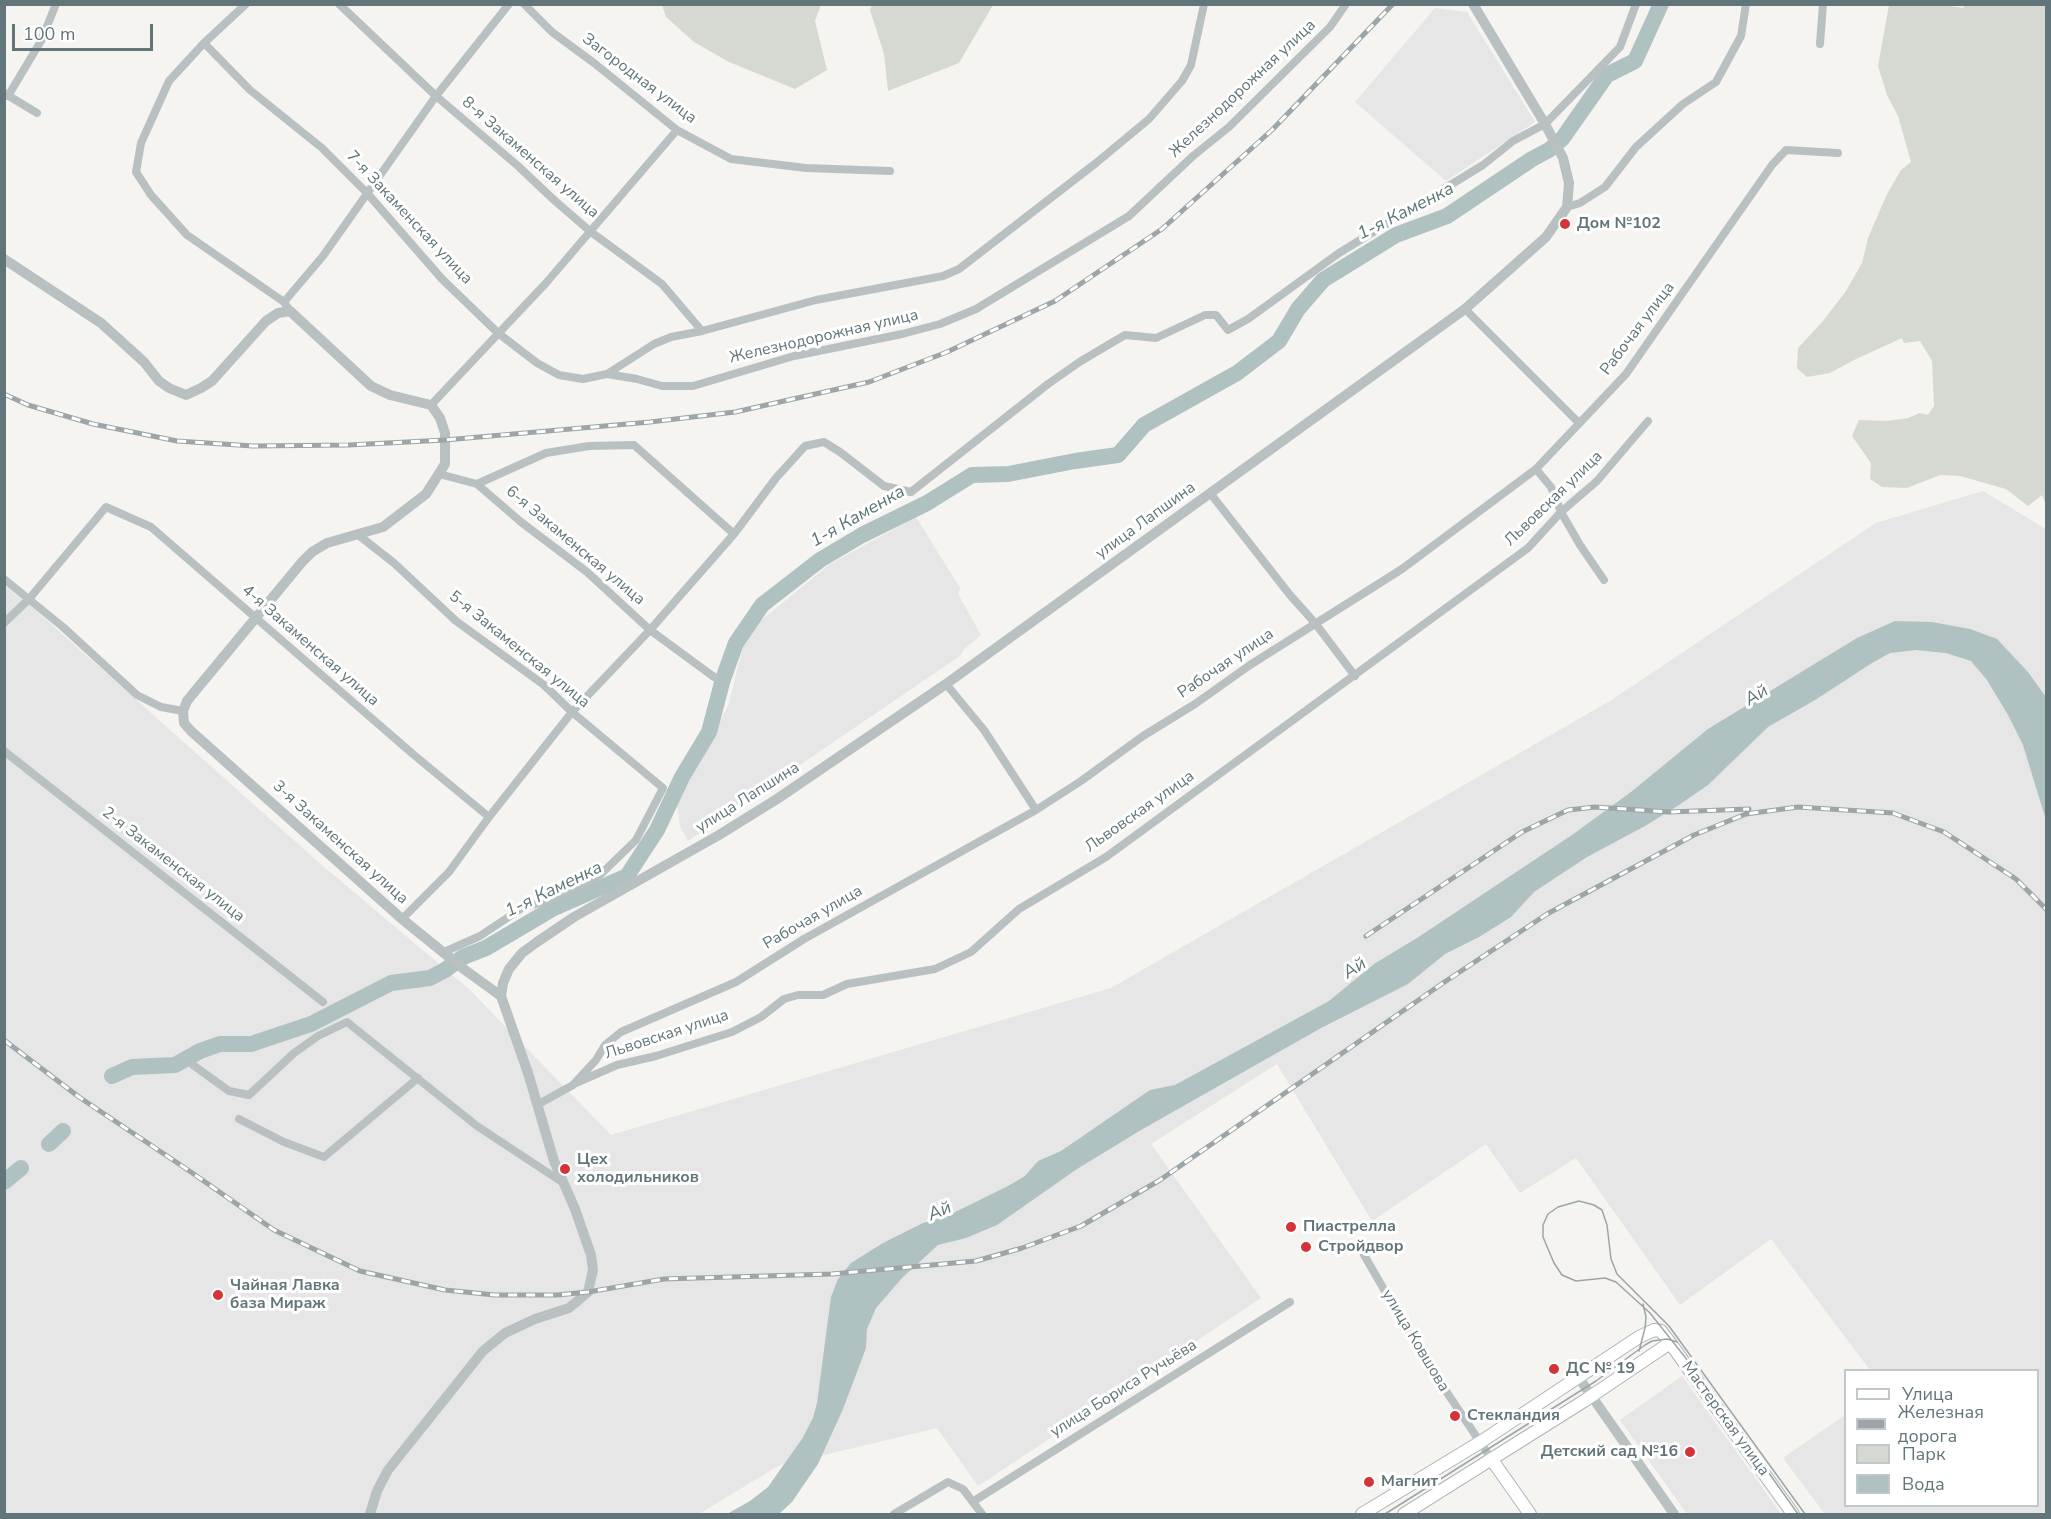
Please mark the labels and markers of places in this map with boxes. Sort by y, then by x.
place label: Дом №102 [1577,214,1661,234]
marker: Дом №102 [1558,217,1572,231]
place label: Цех холодильников [577,1150,699,1188]
marker: Цех холодильников [558,1162,572,1176]
place label: Пиастрелла [1303,1217,1396,1237]
marker: Пиастрелла [1284,1220,1298,1234]
place label: Стройдвор [1318,1237,1404,1257]
marker: Стройдвор [1299,1240,1313,1254]
place label: Чайная Лавка база Мираж [230,1276,340,1314]
marker: Чайная Лавка база Мираж [211,1288,225,1302]
place label: ДС № 19 [1566,1359,1635,1379]
marker: ДС № 19 [1547,1362,1561,1376]
place label: Стекландия [1467,1406,1560,1426]
marker: Стекландия [1448,1409,1462,1423]
place label: Детский сад №16 [1541,1442,1678,1462]
marker: Детский сад №16 [1683,1445,1697,1459]
place label: Магнит [1381,1472,1438,1492]
marker: Магнит [1362,1475,1376,1489]

